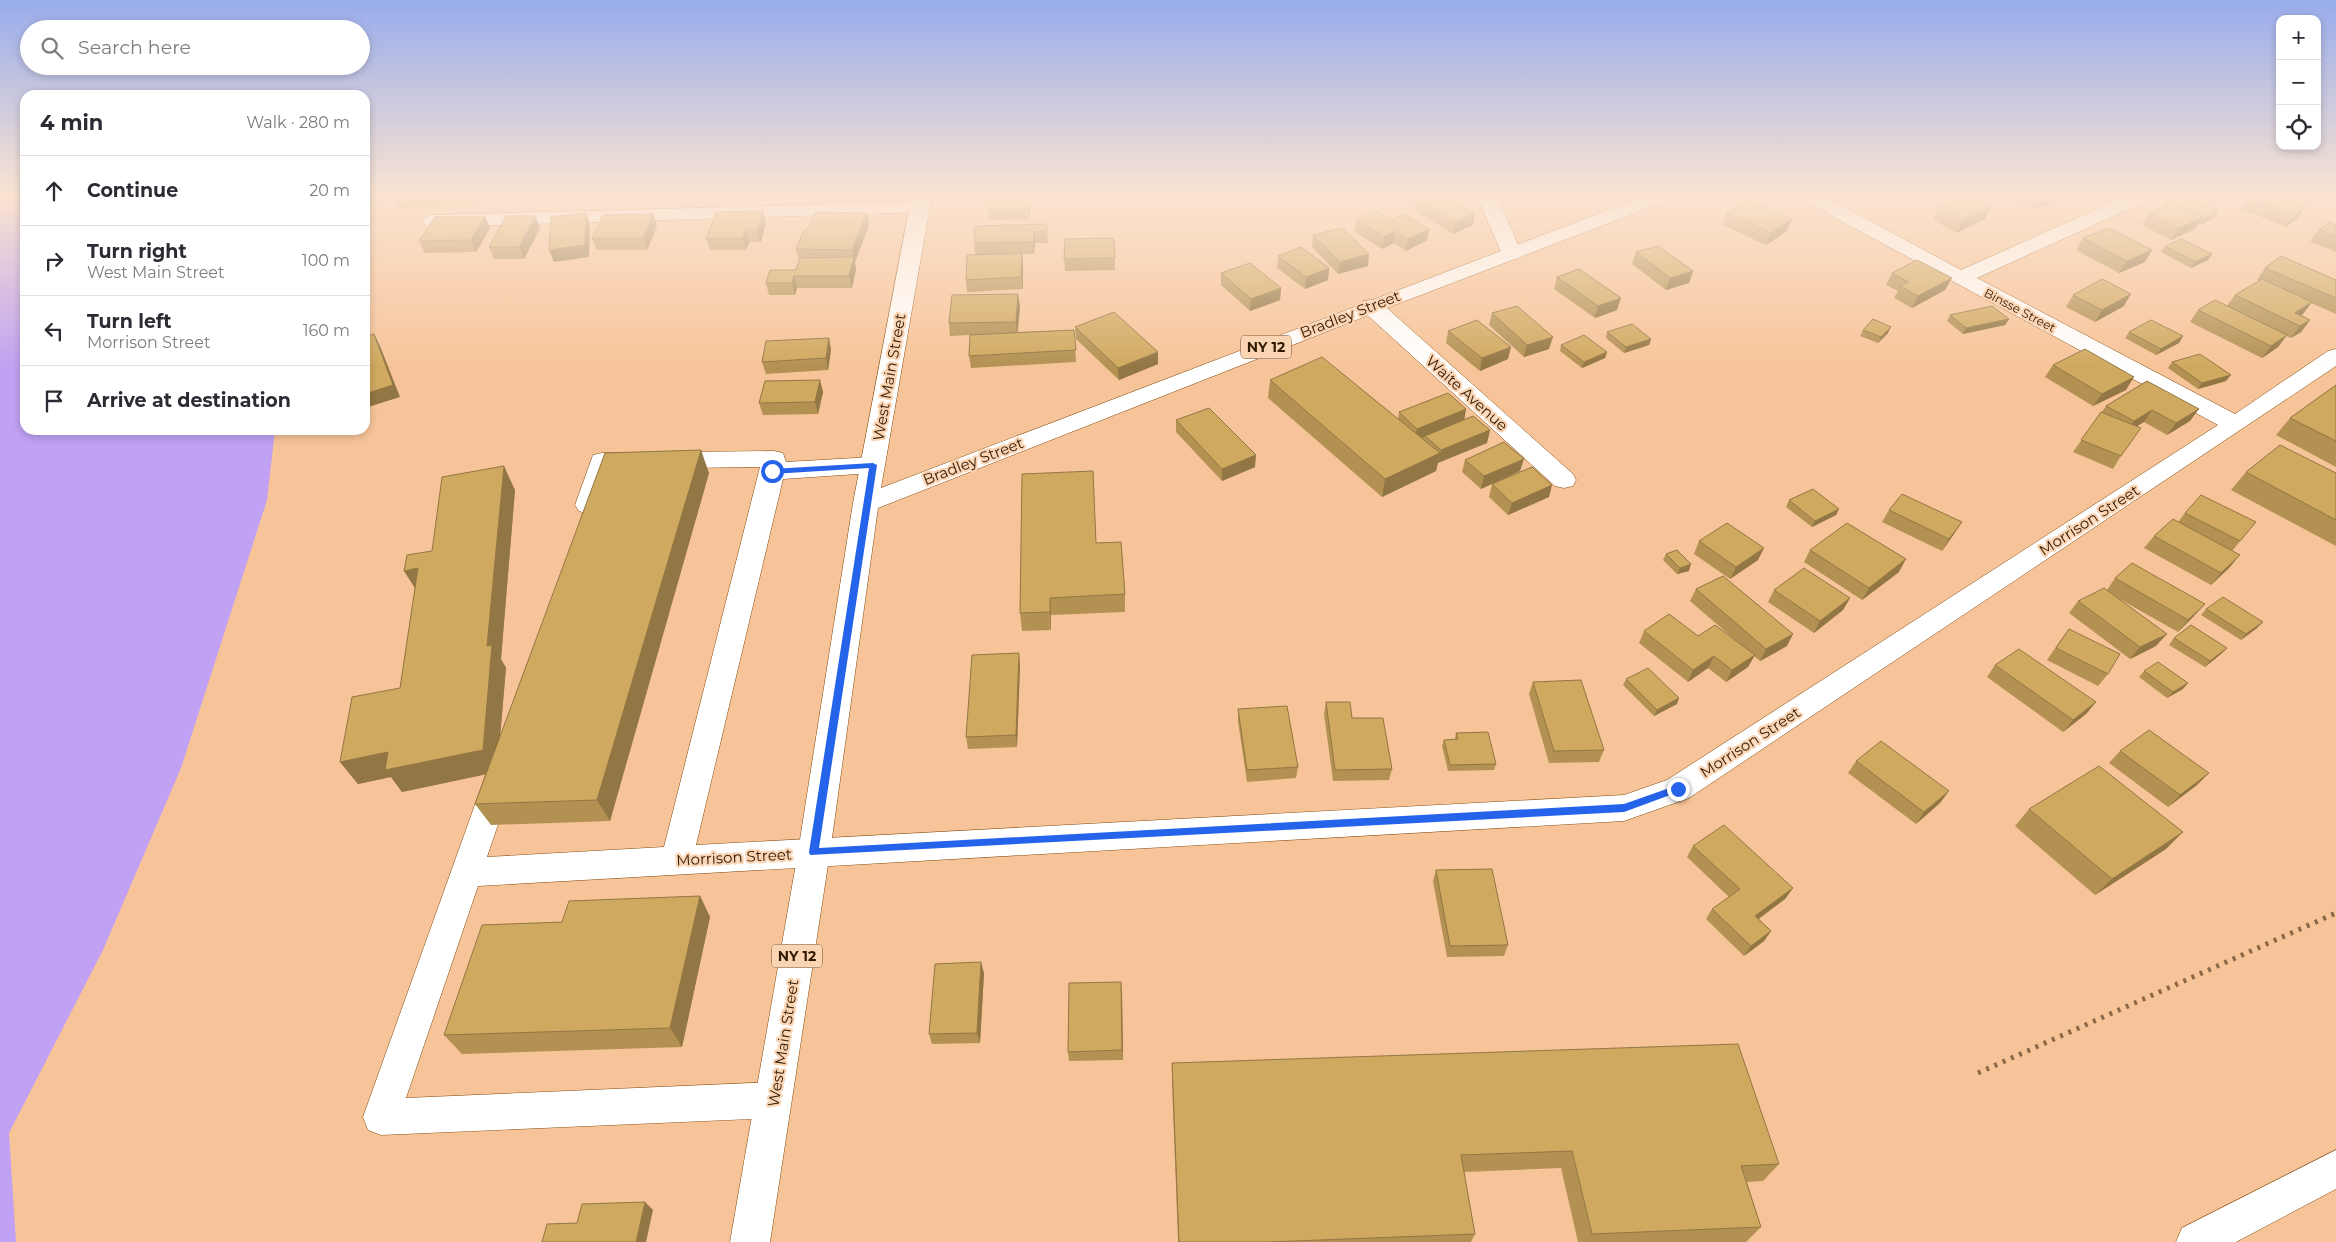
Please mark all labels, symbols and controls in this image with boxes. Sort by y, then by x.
map controls [2276,15,2321,150]
button: + [2276,15,2321,60]
search box [20,20,370,75]
icon: search [38,34,66,62]
text: Search here [78,36,191,59]
button: − [2276,60,2321,105]
button: locate [2276,105,2321,150]
text: 4 min [40,110,103,135]
text: Walk · 280 m [246,113,350,132]
icon: ahead [40,177,68,205]
text: Continue [87,179,178,202]
text: 20 m [309,181,350,200]
text: Turn right [87,240,187,263]
icon: right [40,247,68,275]
text: 100 m [302,251,350,270]
text: West Main Street [87,263,224,282]
street label: Binsse Street [1982,285,2058,335]
street label: Bradley Street [1297,286,1403,342]
text: Turn left [87,310,172,333]
street label: West Main Street [868,312,910,442]
icon: left [40,317,68,345]
text: 160 m [303,321,350,340]
text: Morrison Street [87,333,210,352]
road number: NY 12 [1241,336,1291,358]
street label: Waite Avenue [1422,351,1512,435]
icon: arrive [40,387,68,415]
text: Arrive at destination [87,389,291,412]
street label: Bradley Street [920,433,1026,489]
route start [761,460,784,483]
street label: Morrison Street [2035,481,2143,559]
street label: Morrison Street [1696,703,1804,781]
route end [1667,778,1690,801]
street label: Morrison Street [676,844,792,870]
road number: NY 12 [772,944,822,968]
street label: West Main Street [764,978,802,1108]

